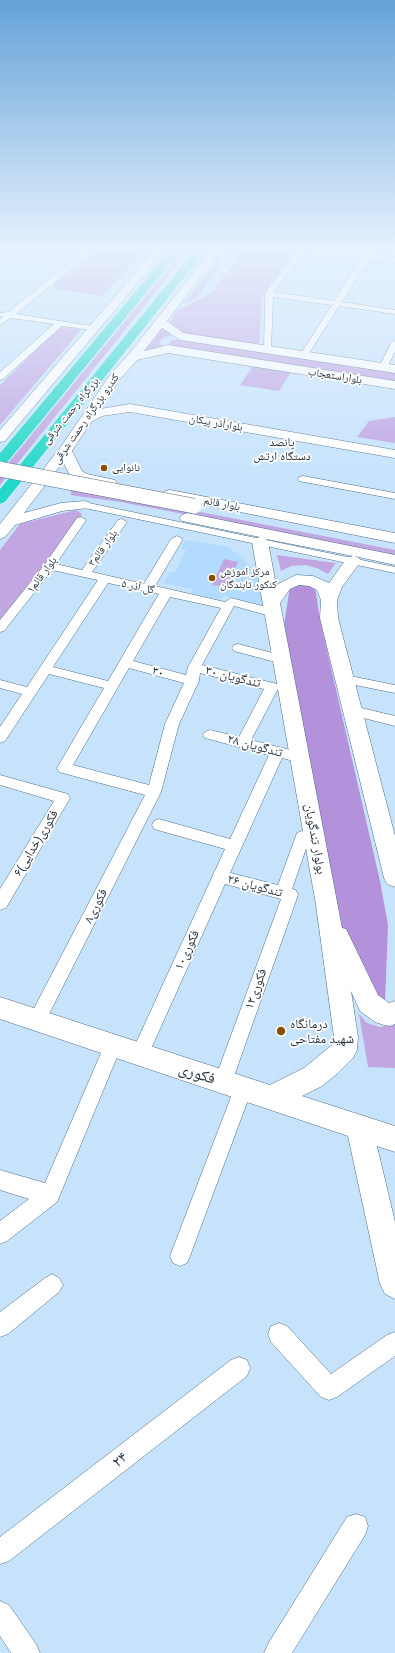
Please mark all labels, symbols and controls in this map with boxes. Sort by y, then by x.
street label: بلواراستعجاب [307,365,363,387]
street label: کندرو بزرگراه رحمت شرقی [50,371,122,467]
street label: بزرگراه رحمت شرقی [40,375,102,447]
street label: بلوارآذر پیکان [188,412,244,434]
district label: پانصد دستگاه ارتش [253,436,311,464]
place label: نانوایی [112,461,140,475]
marker: نانوایی [99,463,109,473]
street label: بلوار قائم [203,494,241,514]
street label: بلوار قائم۳ [85,527,121,569]
street label: بلوار قائم۱ [24,554,60,596]
place label: مرکز اموزش کنکور تابندگان [220,565,277,591]
marker: مرکز اموزش کنکور تابندگان [207,573,217,583]
street label: گل آذر ۵ [120,577,156,597]
street label: ۳۰ [150,663,166,681]
street label: ۳۰ تندگویان [204,663,262,691]
street label: ۲۸ تندگویان [226,731,284,761]
street label: بولوار تندگویان [301,803,329,875]
street label: ۶فکوری(خدایی) [10,807,62,879]
street label: ۲۶ تندگویان [226,871,284,901]
street label: فکوری۸ [81,886,111,926]
street label: فکوری۱۰ [171,928,203,972]
street label: فکوری۱۲ [241,966,271,1012]
place label: درمانگاه شهید مفتاحی [290,1016,354,1047]
marker: درمانگاه شهید مفتاحی [275,1025,287,1037]
street label: فکوری [176,1059,218,1089]
street label: ۲۴ [108,1448,132,1472]

